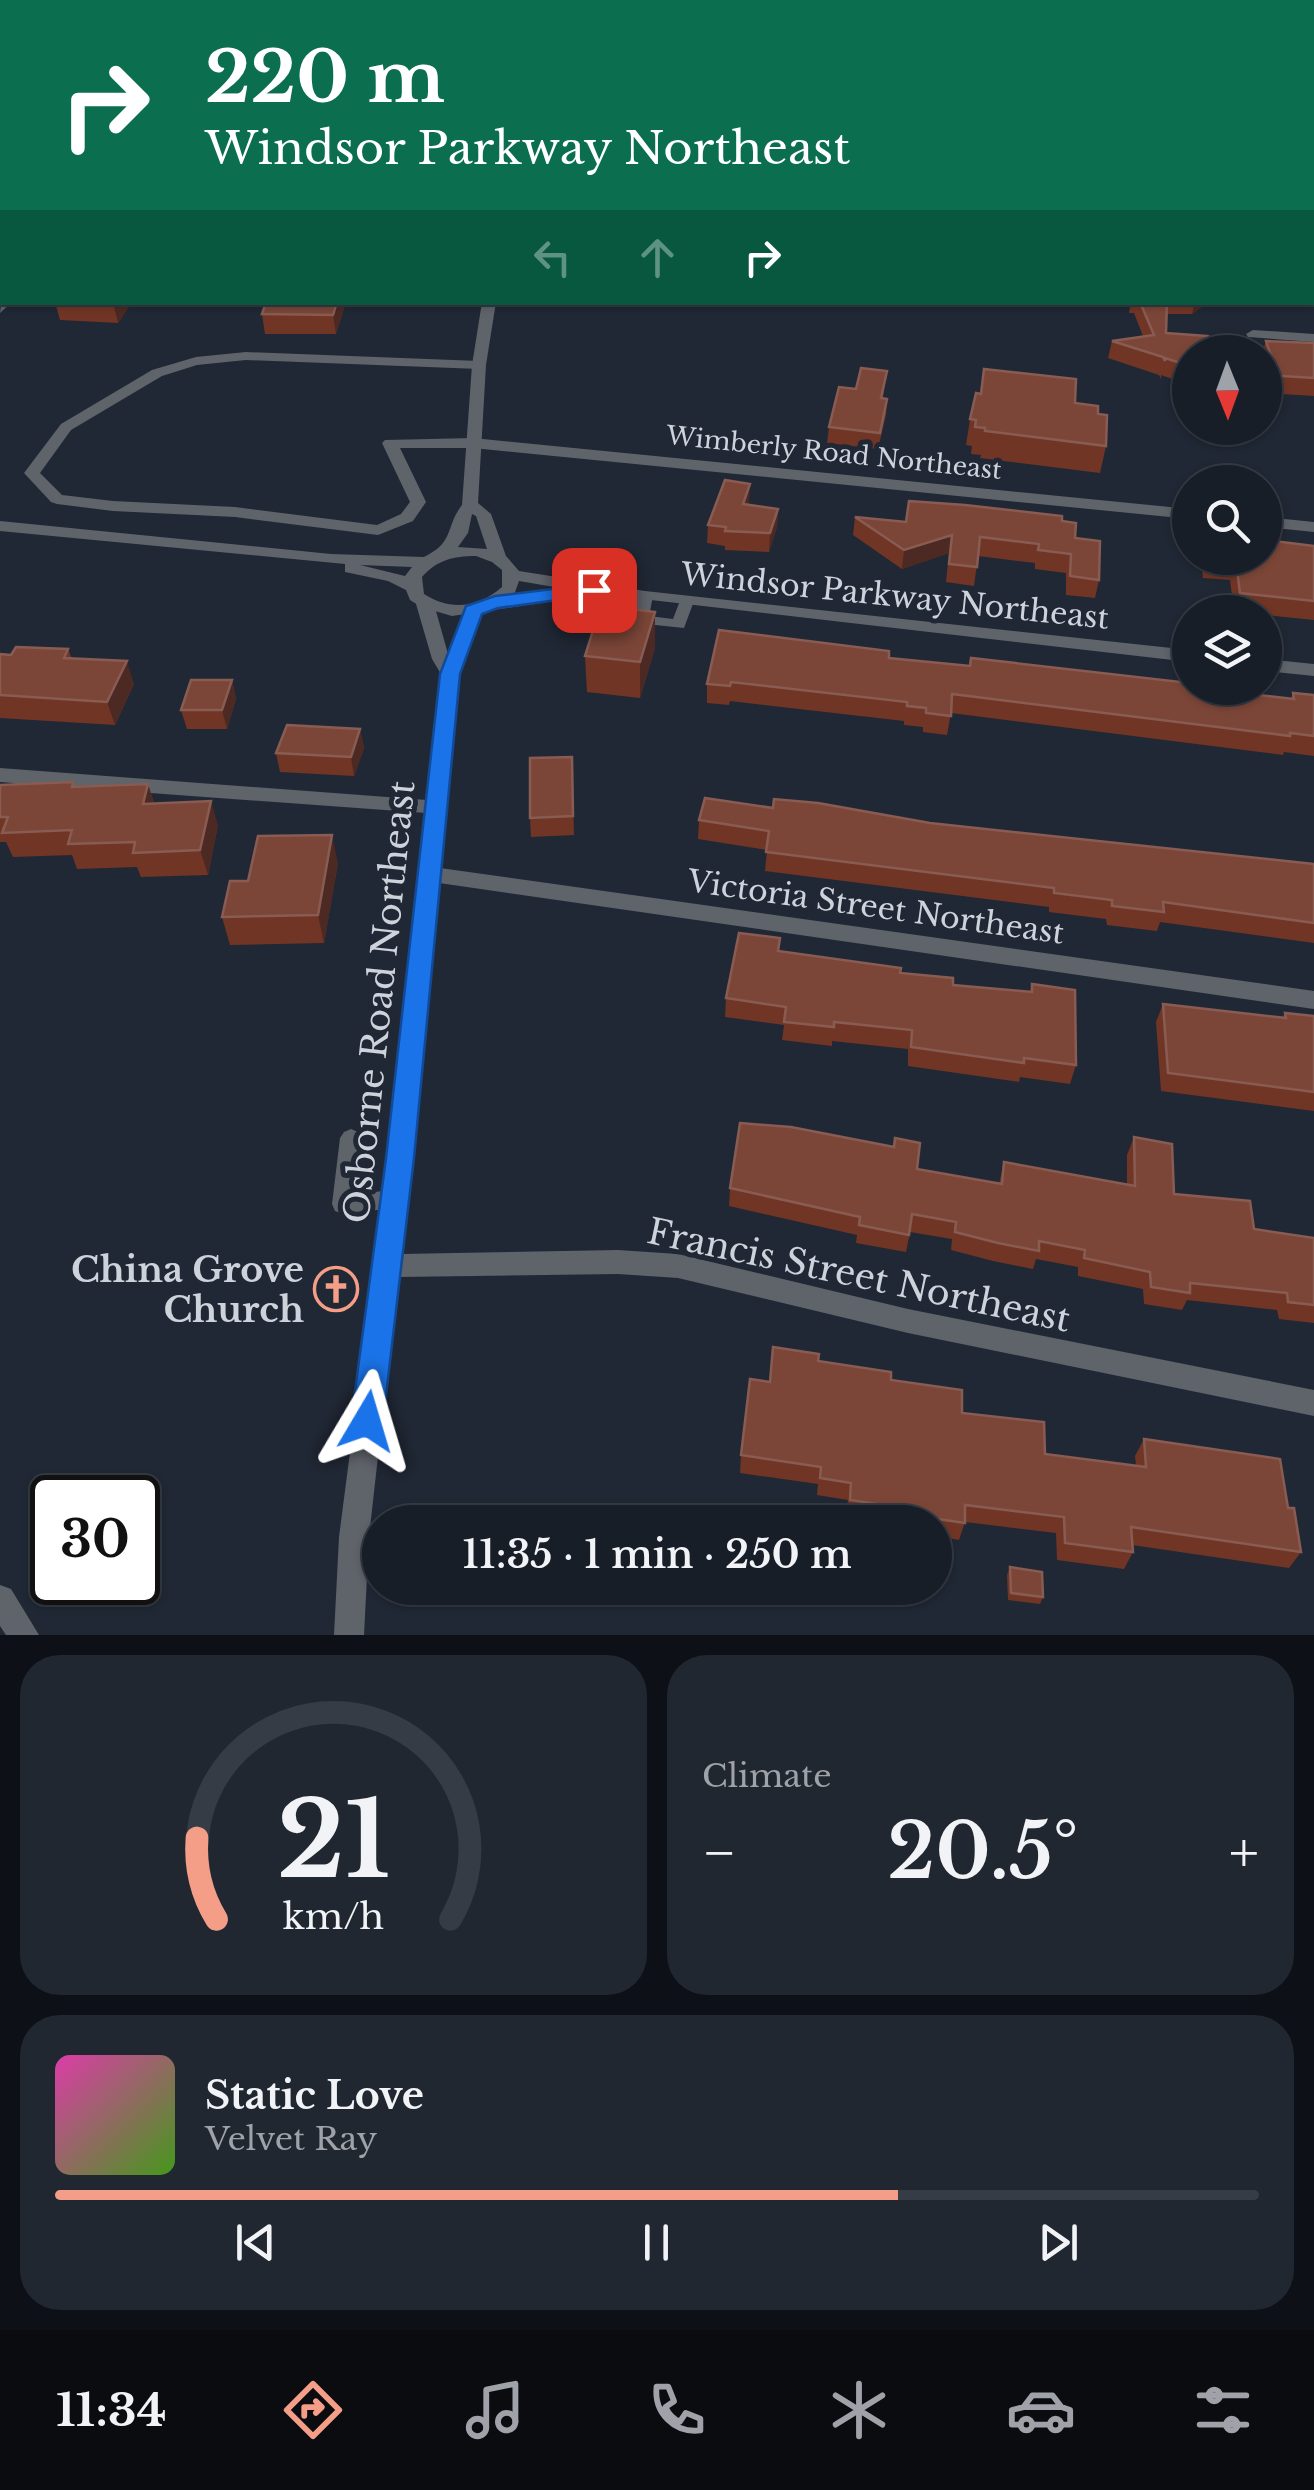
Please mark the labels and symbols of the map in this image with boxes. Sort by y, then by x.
north arrow [1172,335,1282,445]
street label: Wimberly Road Northeast [664,420,1004,486]
pin [552,548,637,633]
street label: Windsor Parkway Northeast [678,555,1111,637]
street label: Osborne Road Northeast [334,779,424,1225]
street label: Victoria Street Northeast [684,862,1067,952]
street label: Francis Street Northeast [644,1209,1074,1341]
place label: China Grove Church [71,1248,304,1331]
church icon: China Grove Church [313,1266,359,1312]
position arrow [315,1369,419,1473]
speed limit sign: 30 [30,1475,160,1605]

